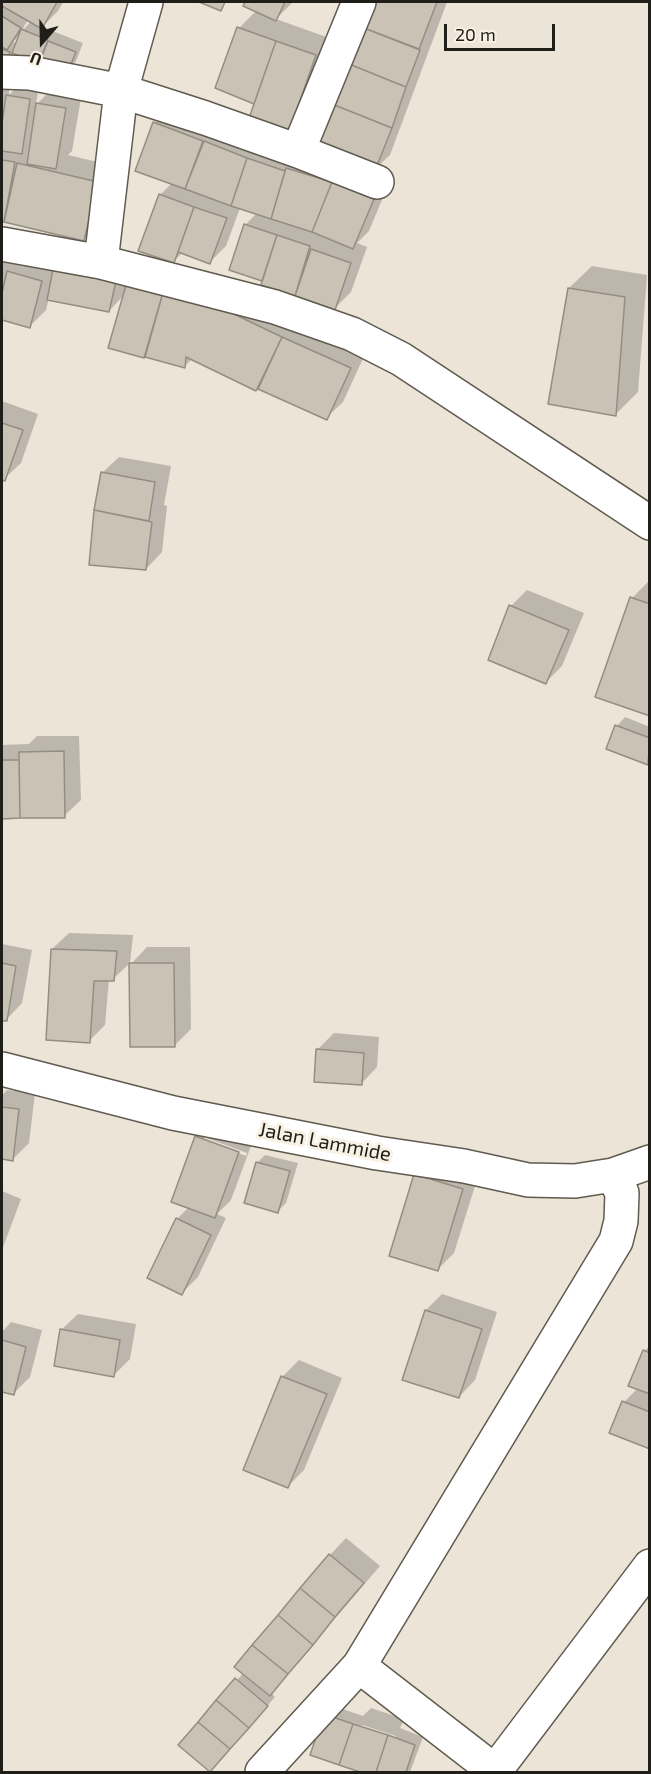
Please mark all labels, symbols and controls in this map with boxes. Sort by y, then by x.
north arrow [12,12,72,72]
scale bar [447,12,558,50]
text: 20 m [455,23,496,45]
text: U [27,49,44,70]
street label: Jalan Lammide [257,1117,393,1167]

